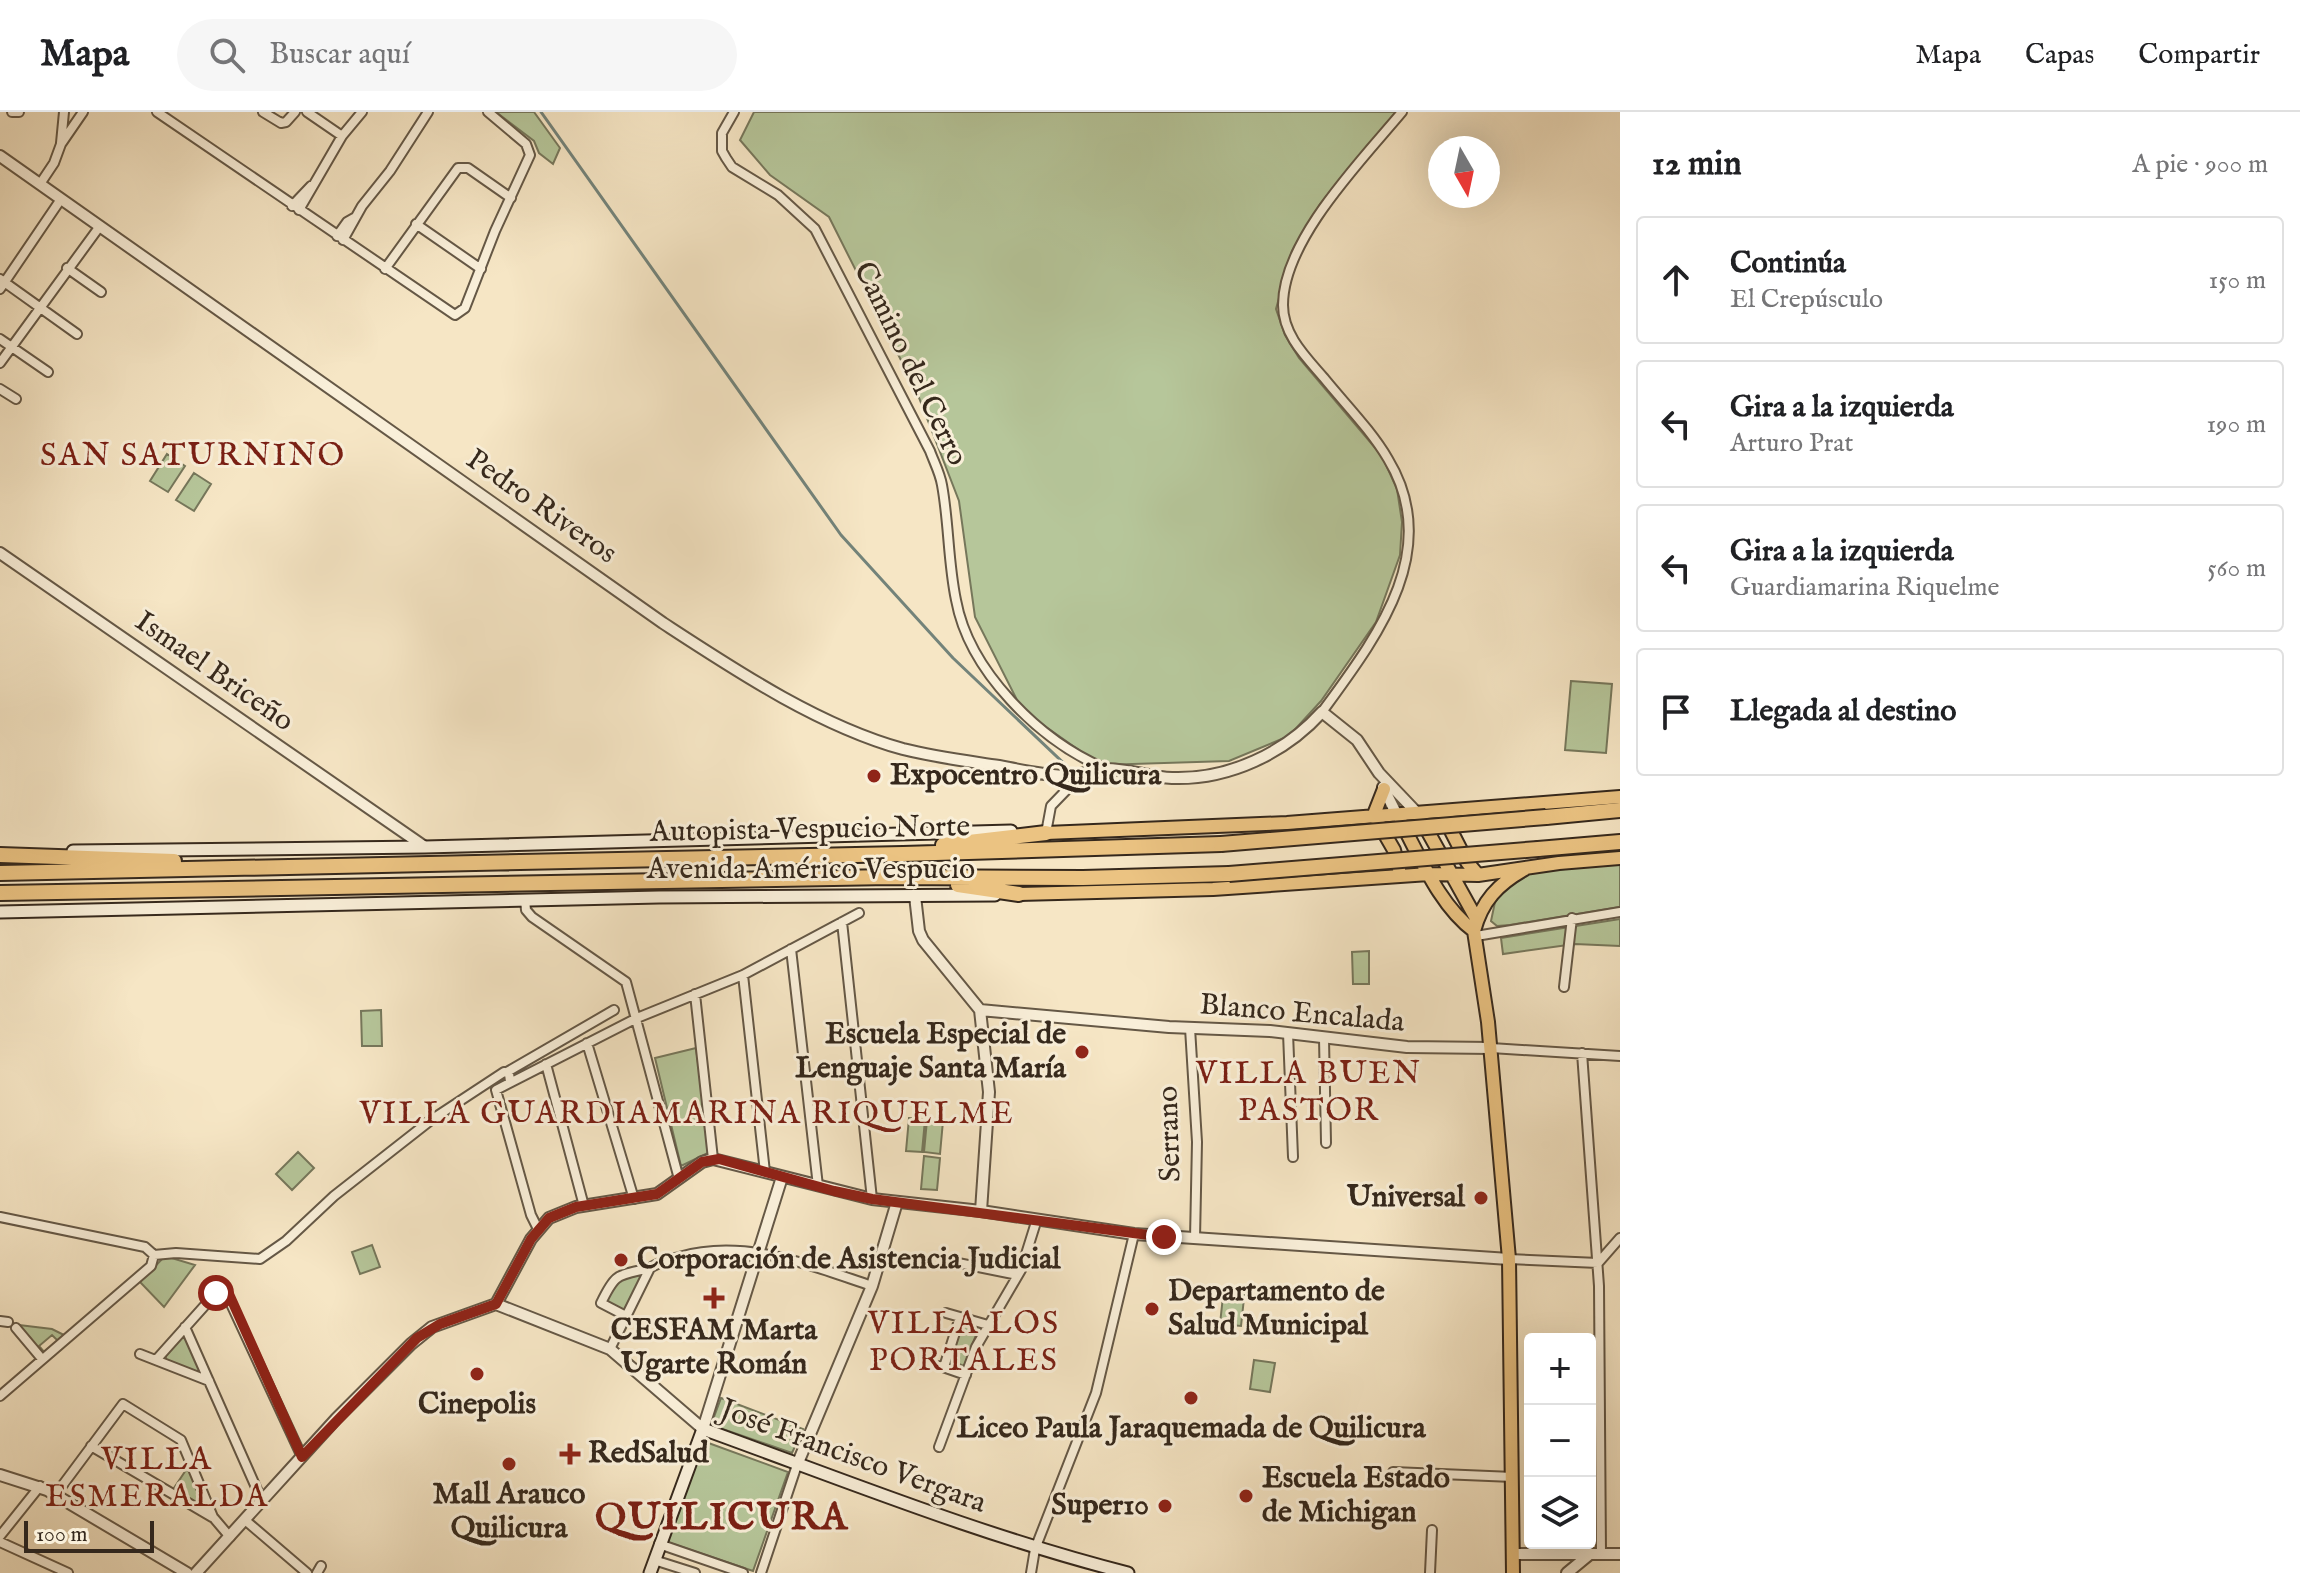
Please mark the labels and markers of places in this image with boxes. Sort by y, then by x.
place label: Expocentro Quilicura [890,757,1162,795]
marker: Expocentro Quilicura [865,767,883,785]
place label: Escuela Especial de Lenguaje Santa María [795,1016,1067,1088]
marker: Escuela Especial de Lenguaje Santa María [1073,1043,1091,1061]
place label: Universal [1347,1179,1466,1217]
marker: Universal [1472,1189,1490,1207]
place label: Corporación de Asistencia Judicial [637,1241,1061,1279]
marker: Corporación de Asistencia Judicial [612,1251,630,1269]
place label: Departamento de Salud Municipal [1168,1273,1385,1345]
marker: CESFAM Marta Ugarte Román [703,1287,725,1309]
marker: Departamento de Salud Municipal [1143,1300,1161,1318]
place label: CESFAM Marta Ugarte Román [611,1312,818,1384]
marker: Cinepolis [468,1365,486,1383]
place label: Cinepolis [418,1386,536,1424]
marker: Liceo Paula Jaraquemada de Quilicura [1182,1389,1200,1407]
place label: Liceo Paula Jaraquemada de Quilicura [956,1410,1427,1448]
place label: RedSalud [588,1435,709,1473]
marker: RedSalud [559,1443,581,1465]
marker: Mall Arauco Quilicura [500,1455,518,1473]
place label: Escuela Estado de Michigan [1262,1460,1450,1532]
place label: Mall Arauco Quilicura [432,1476,586,1548]
place label: Super10 [1051,1487,1149,1525]
marker: Escuela Estado de Michigan [1237,1487,1255,1505]
marker: Super10 [1156,1497,1174,1515]

